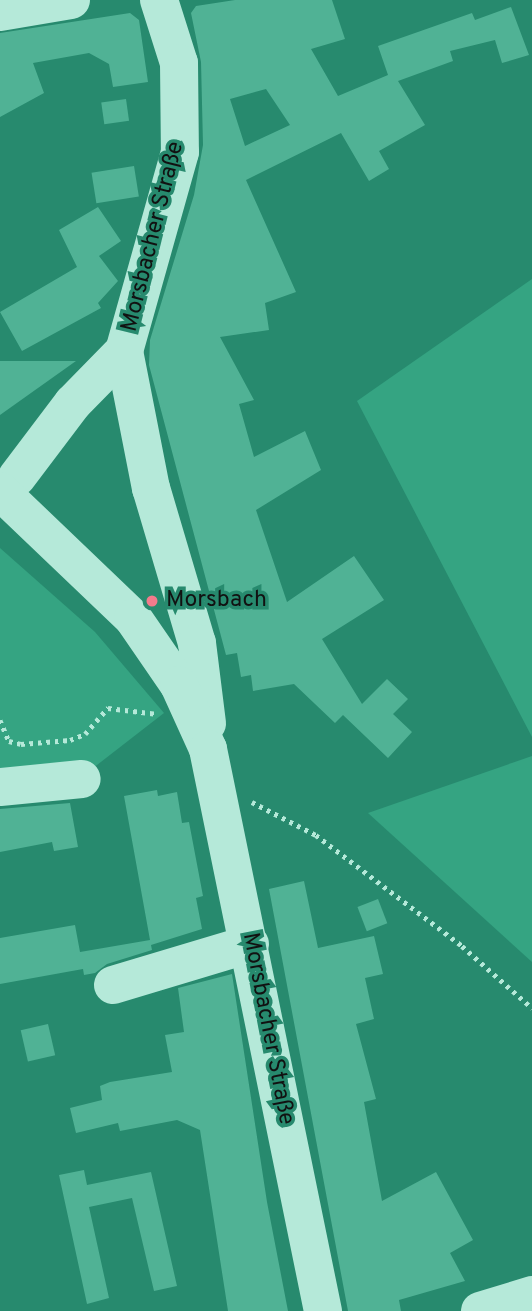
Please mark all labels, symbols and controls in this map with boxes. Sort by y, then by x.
street label: Morsbacher Straße [117,139,191,335]
place label: Morsbach [166,587,267,615]
marker: Morsbach [144,593,160,609]
street label: Morsbacher Straße [235,931,299,1127]

